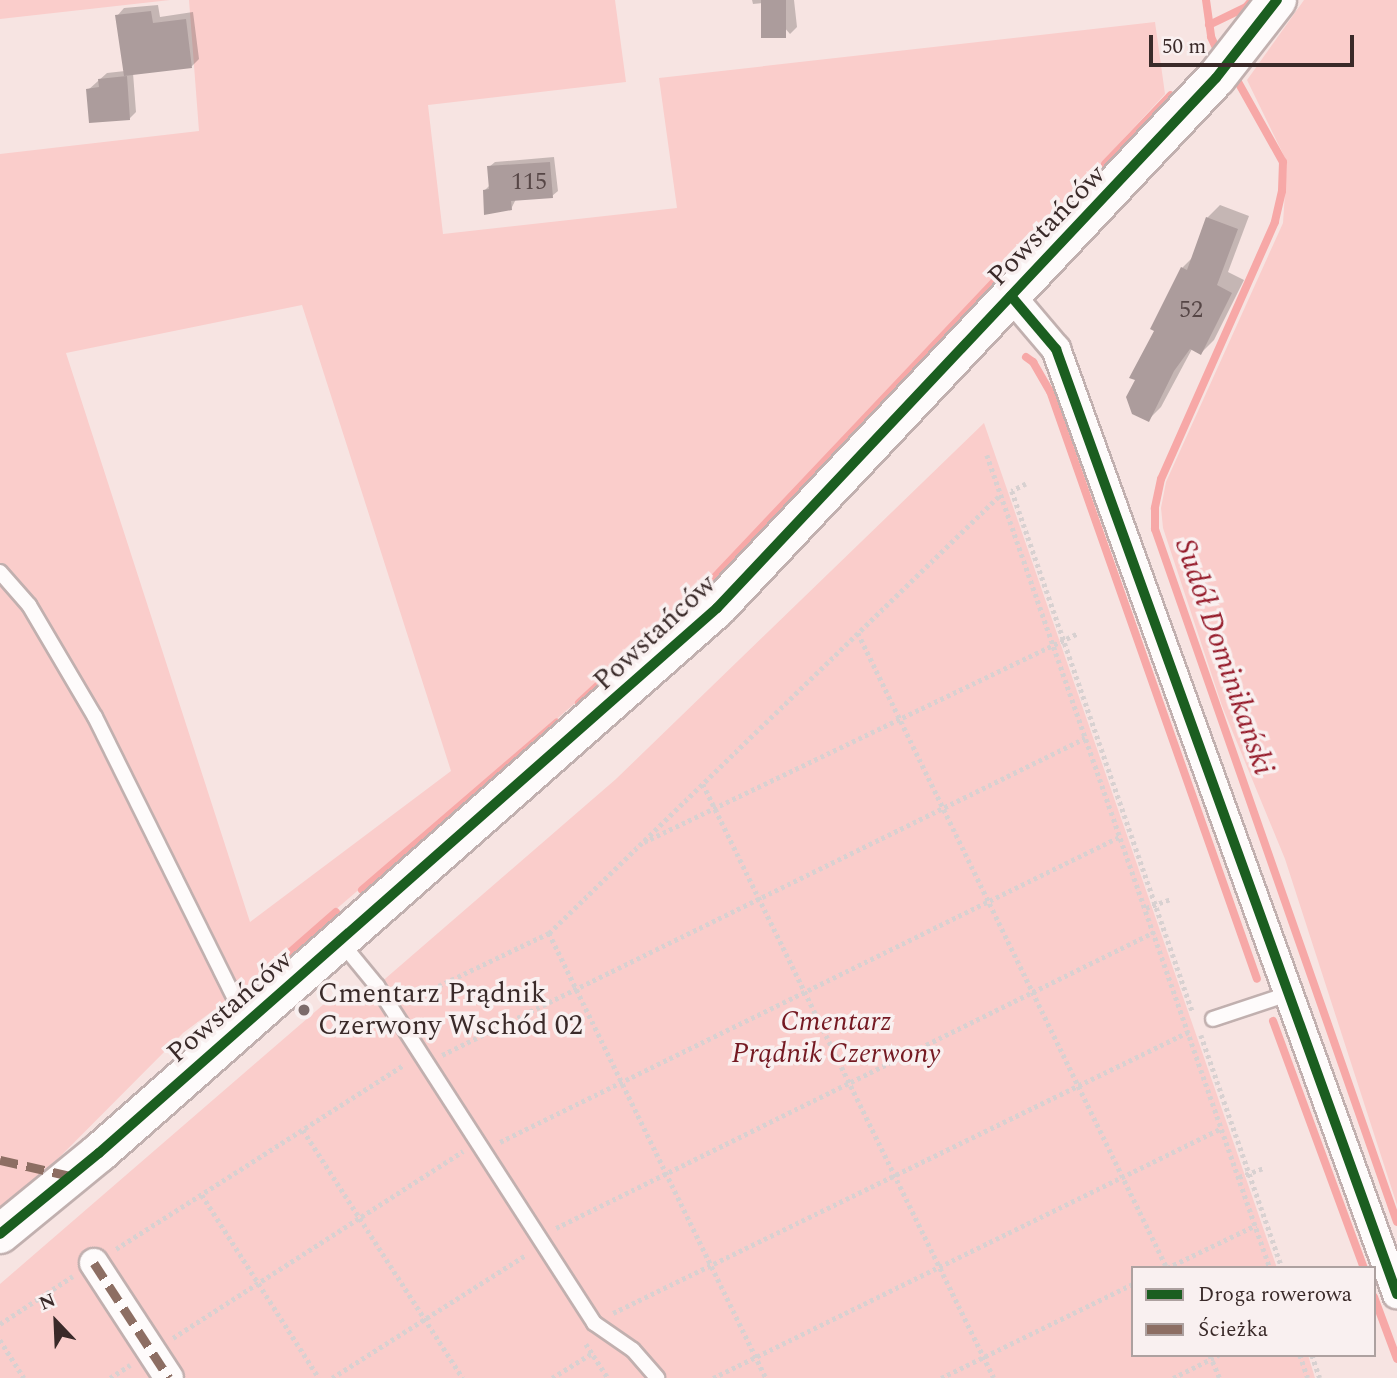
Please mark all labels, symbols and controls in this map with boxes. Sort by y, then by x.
scale bar [1152,21,1357,65]
text: 50 m [1162,31,1206,63]
street label: Powstańców [981,159,1113,293]
house number: 115 [511,169,547,197]
house number: 52 [1179,297,1203,325]
water label: Sudół Dominikański [1167,534,1281,780]
street label: Powstańców [587,568,723,698]
street label: Powstańców [161,944,299,1070]
place label: Cmentarz Prądnik Czerwony Wschód 02 [318,977,583,1043]
marker: Cmentarz Prądnik Czerwony Wschód 02 [296,1002,312,1018]
park label: Cmentarz Prądnik Czerwony [732,1005,940,1071]
legend [1131,1266,1376,1357]
text: Droga rowerowa [1198,1279,1352,1311]
text: N [35,1286,60,1319]
north arrow [21,1287,91,1357]
text: Ścieżka [1198,1314,1268,1346]

